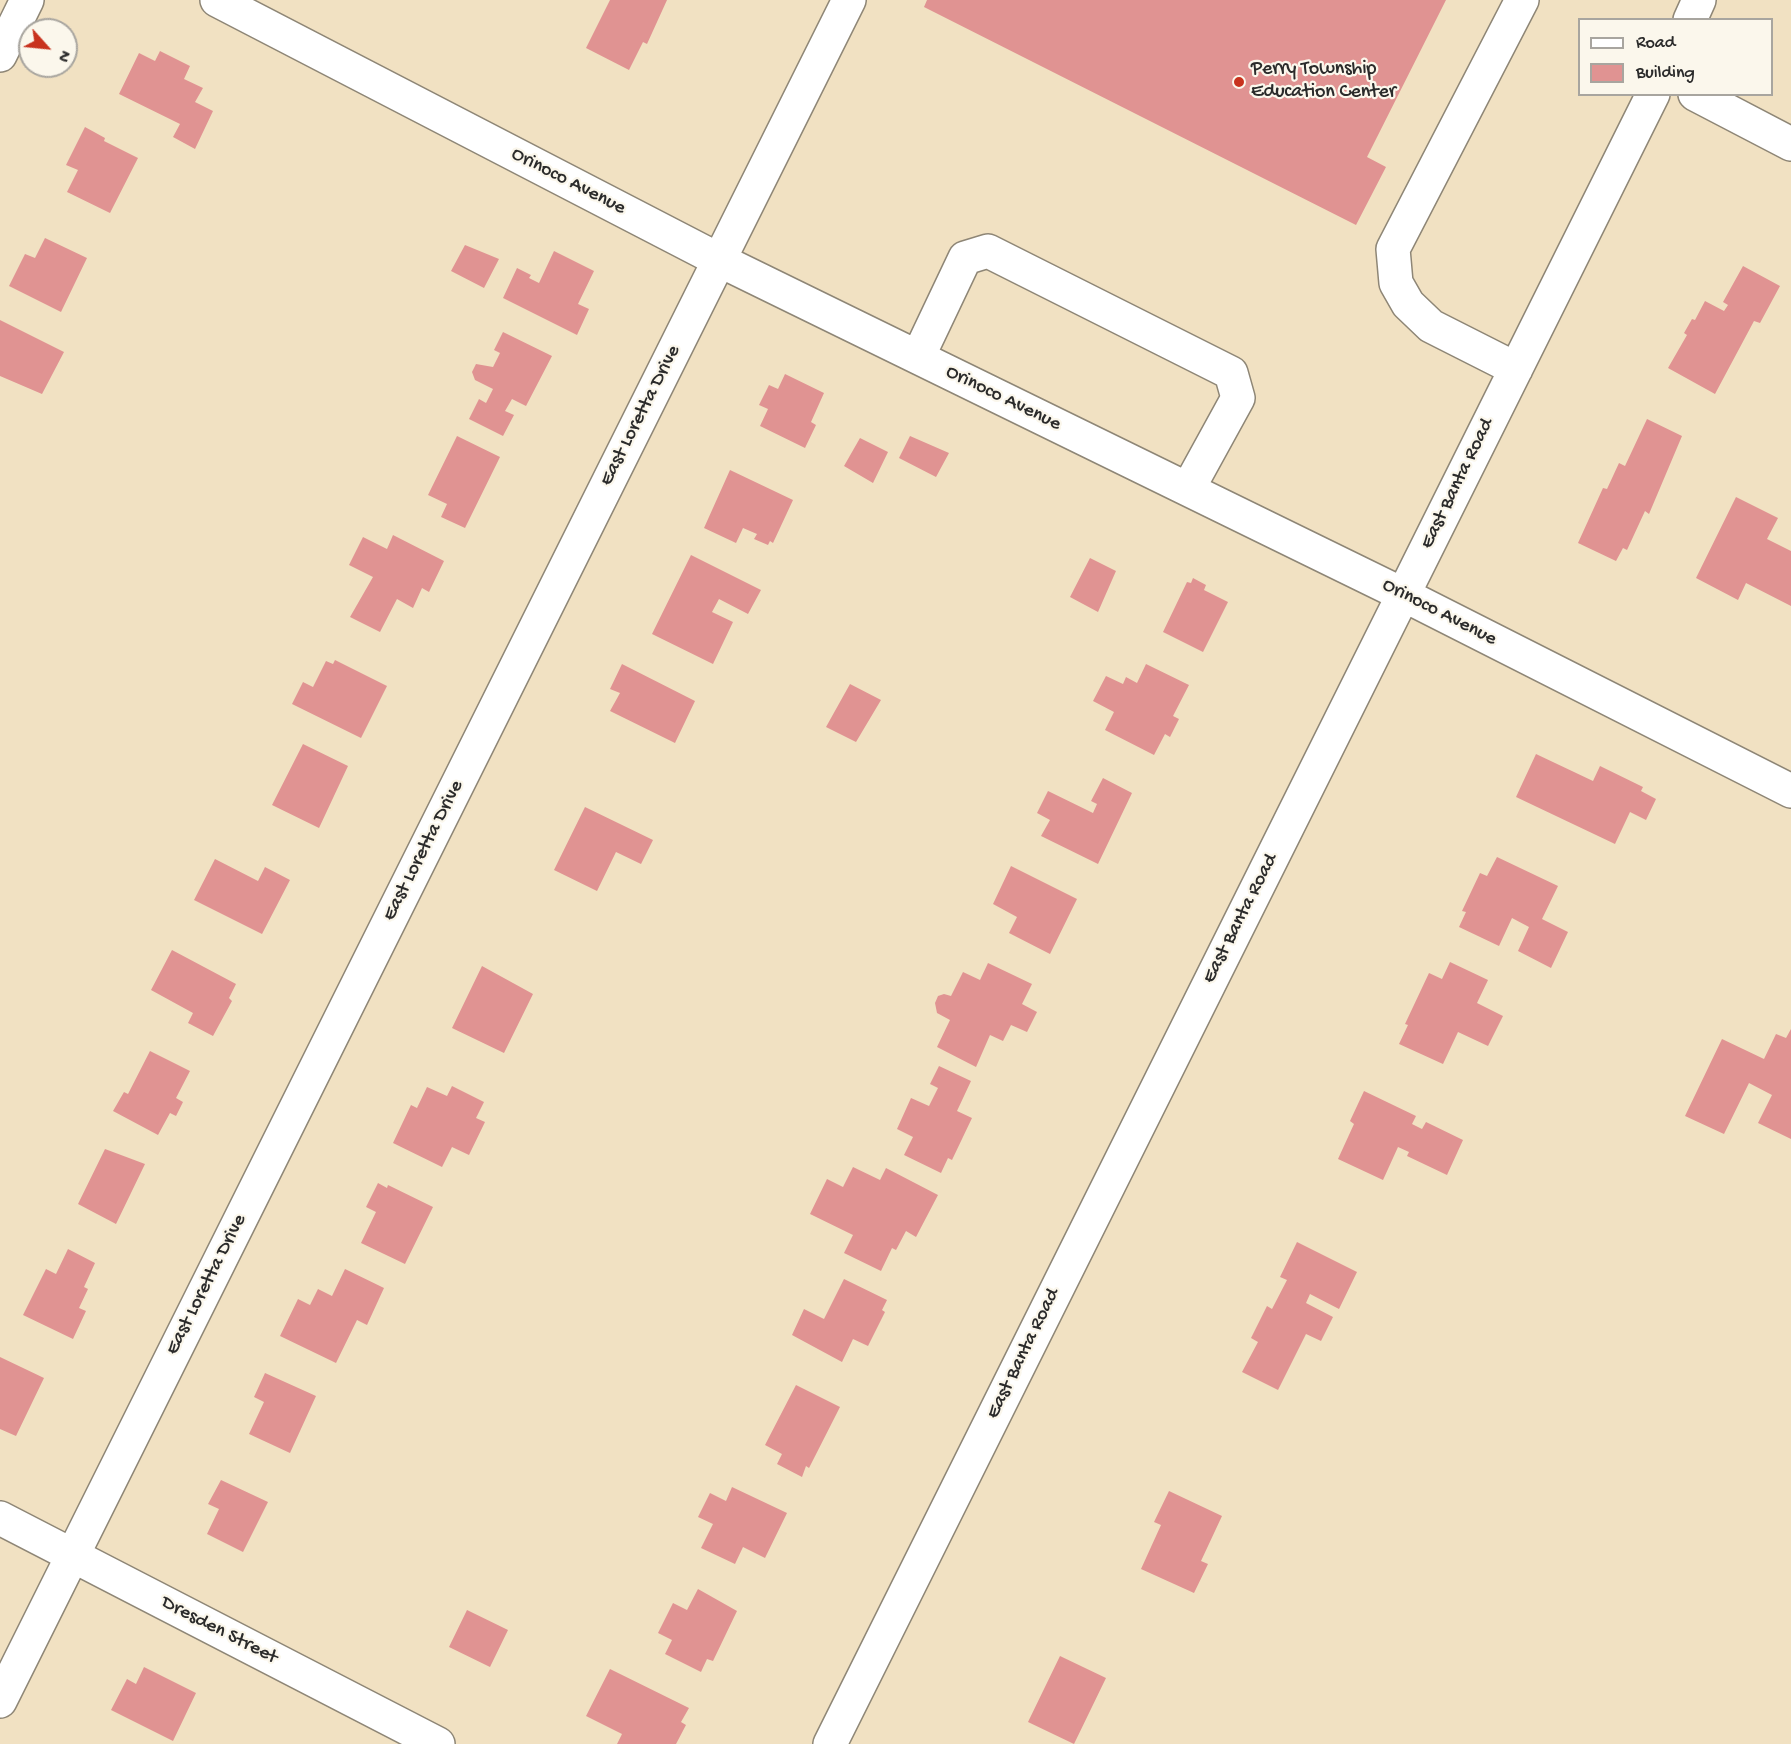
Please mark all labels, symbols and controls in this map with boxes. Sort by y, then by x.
north arrow [18,18,78,78]
legend [1578,18,1773,96]
text: Road [1636,33,1675,54]
text: N [52,47,74,64]
place label: Perry Township Education Center [1251,58,1396,105]
text: Building [1636,63,1695,84]
marker: Perry Township Education Center [1232,75,1246,89]
street label: Orinoco Avenue [507,143,629,221]
street label: East Loretta Drive [595,342,687,490]
street label: Orinoco Avenue [941,361,1065,437]
street label: East Banta Road [1416,415,1500,553]
street label: Orinoco Avenue [1378,574,1500,652]
street label: East Loretta Drive [378,777,470,925]
street label: East Banta Road [1198,850,1284,988]
street label: East Loretta Drive [161,1211,253,1359]
street label: East Banta Road [982,1285,1066,1423]
street label: Dresden Street [157,1591,281,1671]

